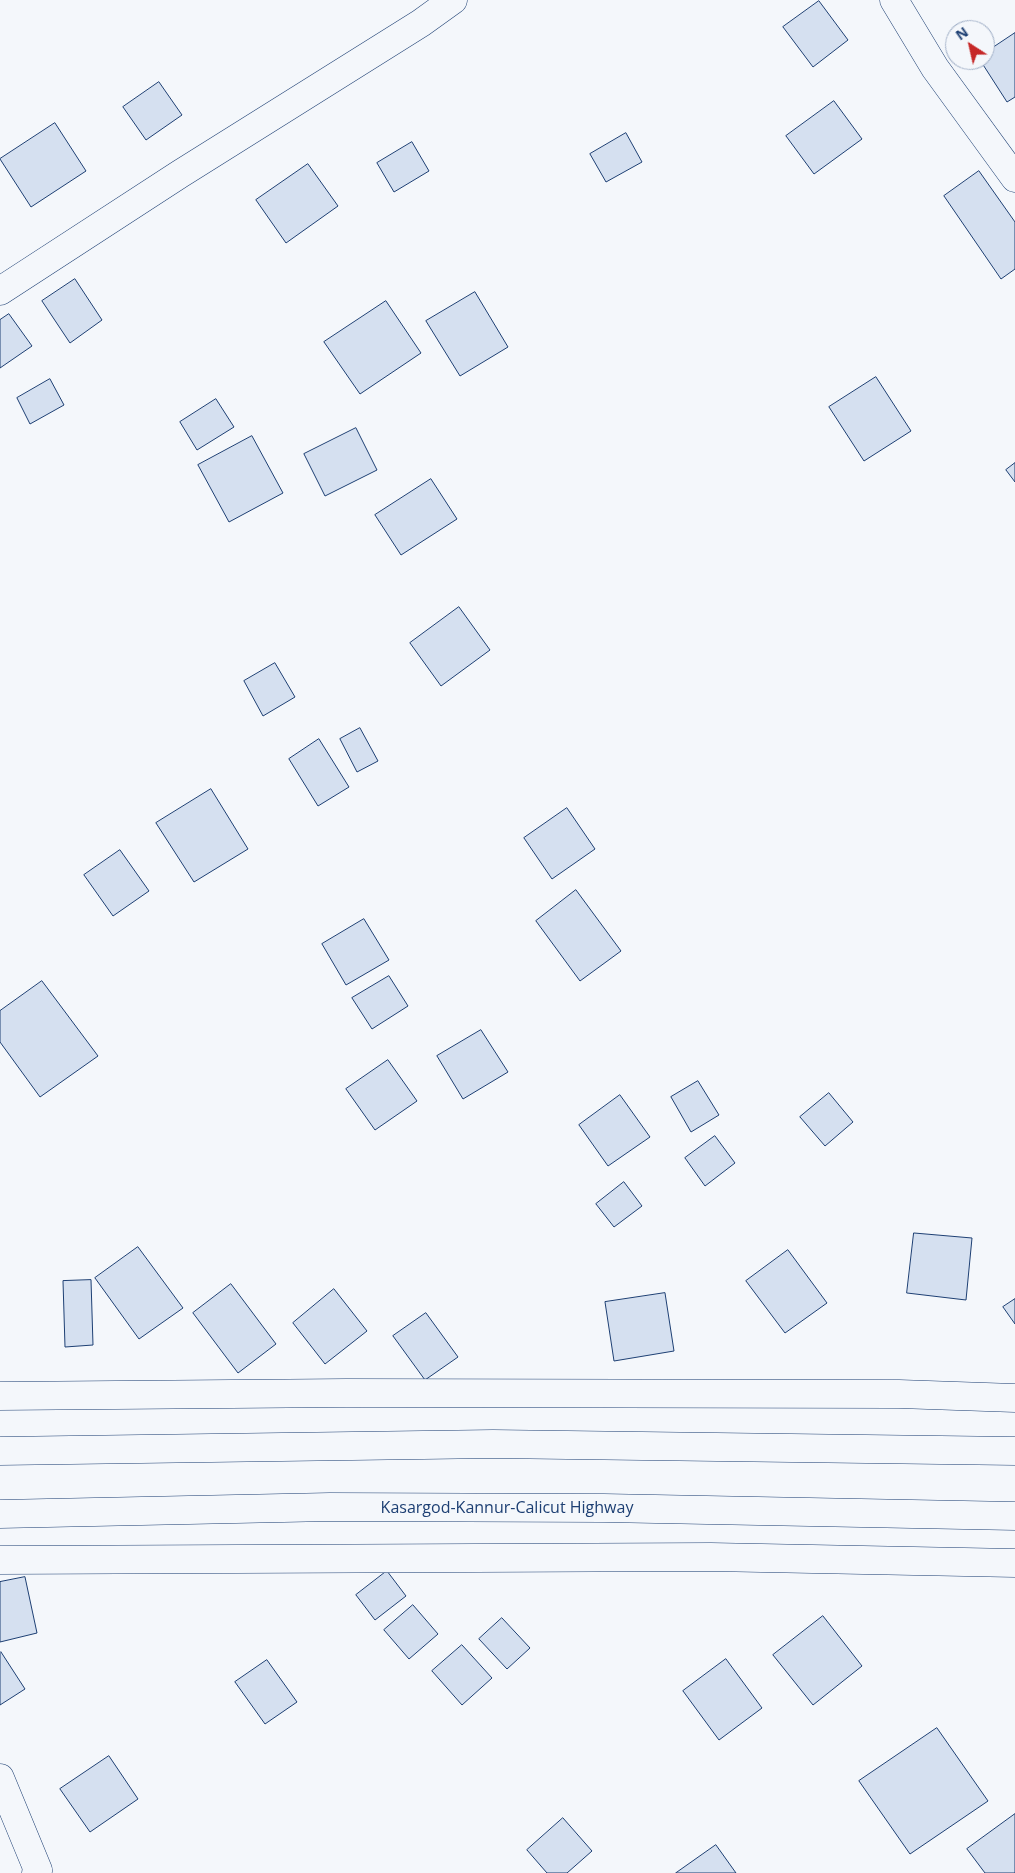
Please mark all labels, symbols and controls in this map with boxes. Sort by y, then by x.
north arrow [945,20,995,70]
text: N [952,22,972,44]
street label: Kasargod-Kannur-Calicut Highway [381,1498,633,1518]

